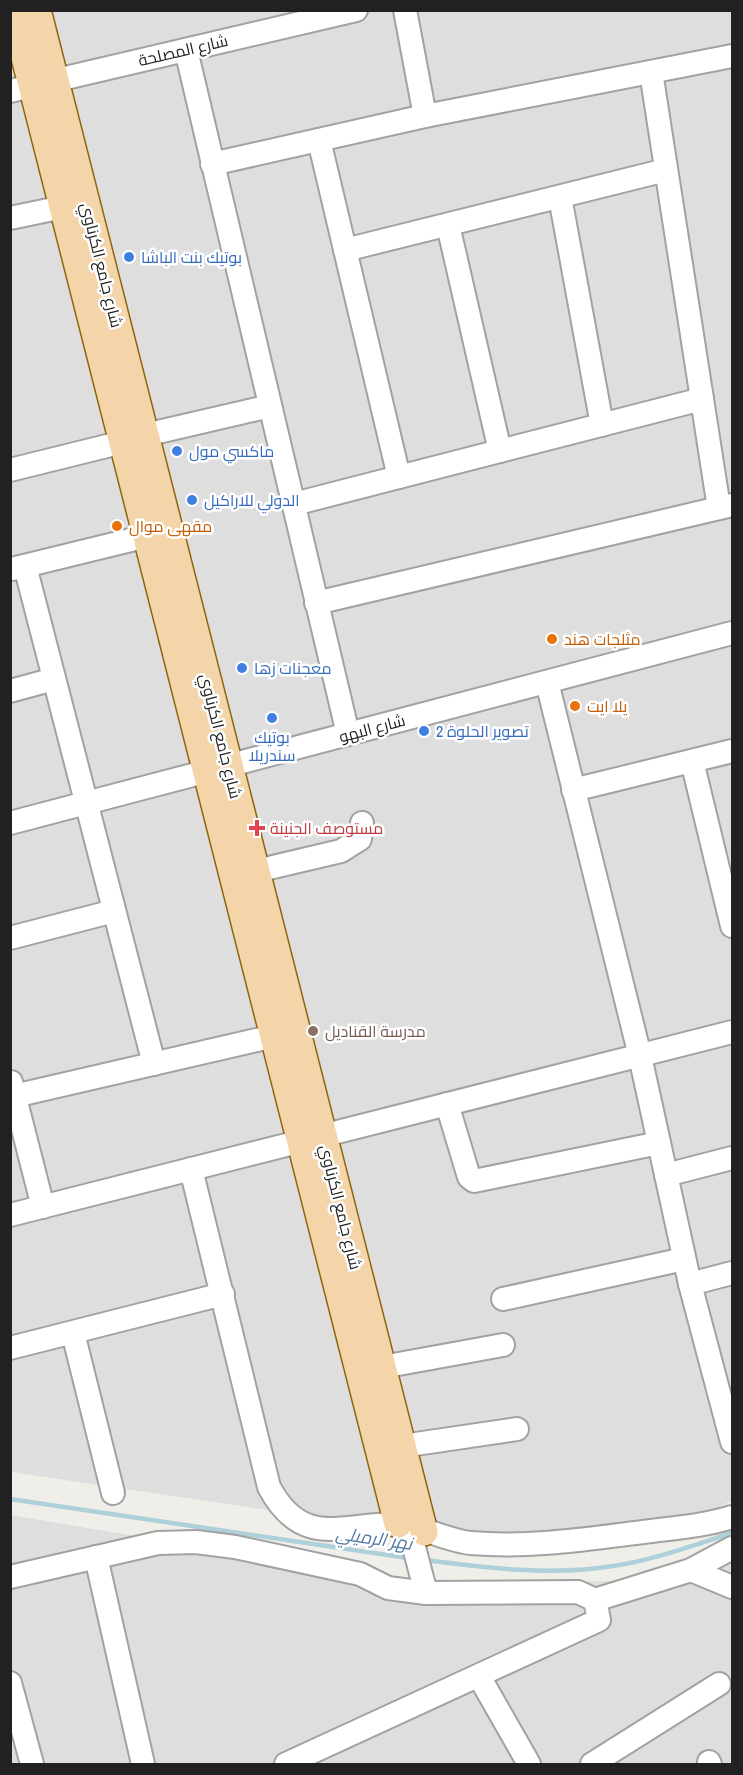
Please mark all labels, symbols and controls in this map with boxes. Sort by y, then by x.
street label: شارع المصلحة [136,29,230,72]
street label: شارع جامع الكرناوي [73,200,128,331]
place label: بوتيك بنت الباشا [141,246,242,268]
marker: بوتيك بنت الباشا [122,250,136,264]
place label: ماكسي مول [189,440,274,464]
marker: ماكسي مول [170,444,184,458]
place label: الدولي للاراكيل [204,489,300,514]
marker: الدولي للاراكيل [185,493,199,507]
place label: مقهى موال [129,515,212,537]
marker: مقهى موال [110,519,124,533]
place label: مثلجات هند [564,628,641,650]
marker: مثلجات هند [545,632,559,646]
place label: معجنات زها [254,657,331,679]
marker: معجنات زها [235,661,249,675]
street label: شارع جامع الكرناوي [192,671,247,802]
place label: يلا ايت [587,695,628,717]
marker: يلا ايت [568,699,582,713]
street label: شارع البهو [336,709,408,748]
marker: بوتيك سندريلا [265,711,279,725]
place label: تصوير الحلوة 2 [436,720,529,742]
marker: تصوير الحلوة 2 [417,724,431,738]
place label: بوتيك سندريلا [249,726,296,766]
place label: مستوصف الجنينة [270,817,383,839]
marker: مستوصف الجنينة [248,819,266,837]
place label: مدرسة القناديل [325,1020,426,1042]
marker: مدرسة القناديل [306,1024,320,1038]
street label: شارع جامع الكرناوي [312,1142,367,1273]
water label: نهر الرميلي [334,1520,416,1558]

